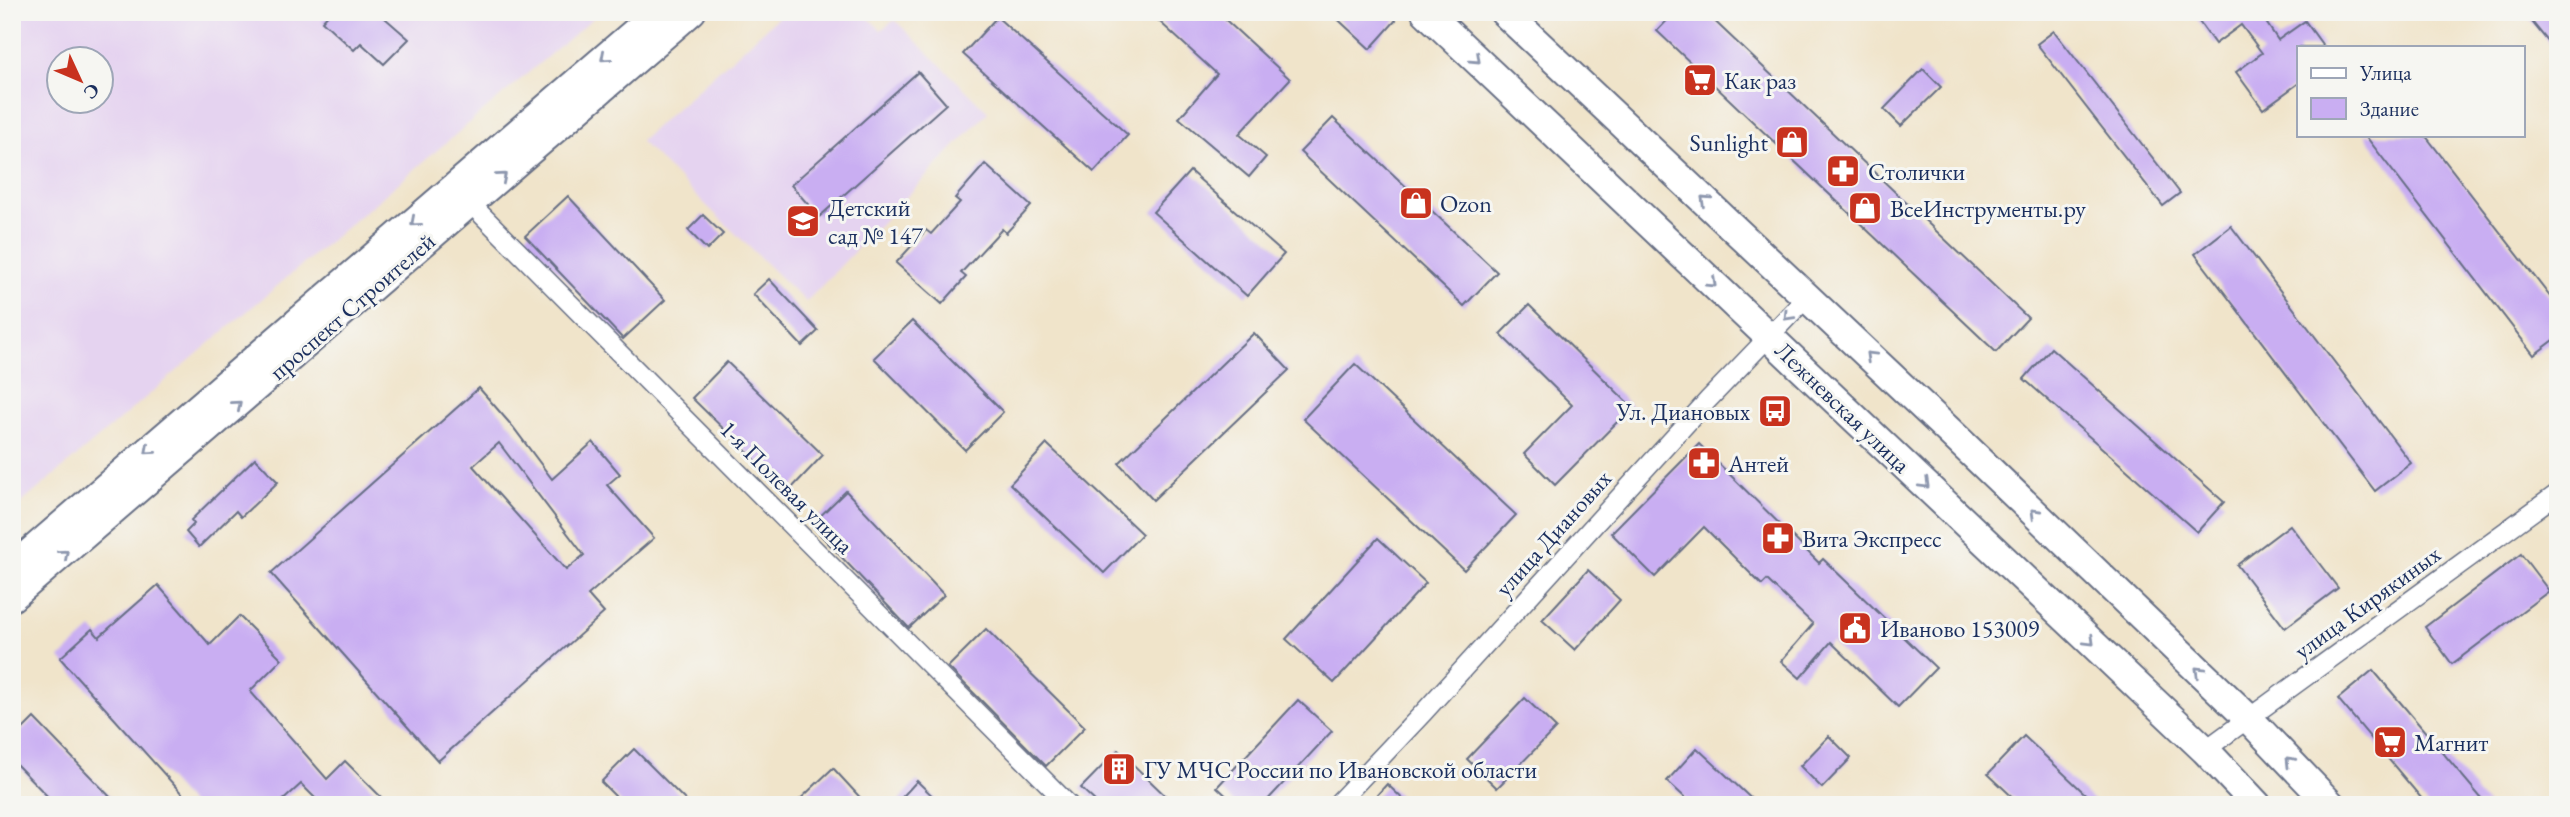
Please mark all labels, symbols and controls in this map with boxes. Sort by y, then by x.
north arrow [46,46,116,116]
legend [2297,46,2524,136]
one-way arrow [601,49,614,61]
one-way arrow [1468,51,1481,64]
text: Улица [2359,59,2412,86]
supermarket icon: Как раз [1681,61,1719,99]
place label: Как раз [1724,65,1796,96]
text: С [78,78,106,105]
text: Здание [2360,95,2419,122]
shop icon: Sunlight [1773,123,1811,161]
place label: Sunlight [1690,127,1768,158]
pharmacy icon: Столички [1824,152,1862,190]
place label: Столички [1868,156,1966,187]
one-way arrow [494,173,507,185]
shop icon: Ozon [1397,184,1435,222]
place label: Ozon [1440,188,1492,219]
shop icon: ВсеИнструменты.ру [1846,189,1884,227]
place label: Детский сад № 147 [828,192,923,251]
place label: ВсеИнструменты.ру [1890,193,2086,224]
one-way arrow [1700,196,1713,208]
school or university icon: Детский сад № 147 [784,202,822,240]
one-way arrow [410,214,423,226]
street label: проспект Строителей [263,225,442,387]
one-way arrow [1704,274,1717,287]
one-way arrow [1784,308,1797,321]
street label: Лежневская улица [1769,335,1918,480]
one-way arrow [1865,352,1878,364]
bus stop icon: Ул. Диановых [1756,392,1794,430]
place label: Ул. Диановых [1616,396,1751,427]
one-way arrow [228,401,241,413]
street label: 1-я Полевая улица [713,413,861,561]
one-way arrow [145,442,158,454]
pharmacy icon: Антей [1685,444,1723,482]
place label: Антей [1727,448,1789,479]
street label: улица Диановых [1488,463,1618,603]
one-way arrow [1917,476,1930,489]
one-way arrow [2030,509,2043,522]
pharmacy icon: Вита Экспресс [1759,519,1797,557]
place label: Вита Экспресс [1802,523,1942,554]
street label: улица Кирякиных [2288,538,2447,666]
one-way arrow [56,550,69,562]
public building icon: Иваново 153009 [1836,609,1874,647]
place label: Иваново 153009 [1880,613,2040,644]
one-way arrow [2082,633,2095,646]
one-way arrow [2194,666,2207,679]
supermarket icon: Магнит [2371,723,2409,761]
place label: Магнит [2414,727,2488,758]
building icon: ГУ МЧС России по Ивановской области [1100,750,1138,788]
place label: ГУ МЧС России по Ивановской области [1144,754,1537,785]
one-way arrow [2286,757,2298,769]

